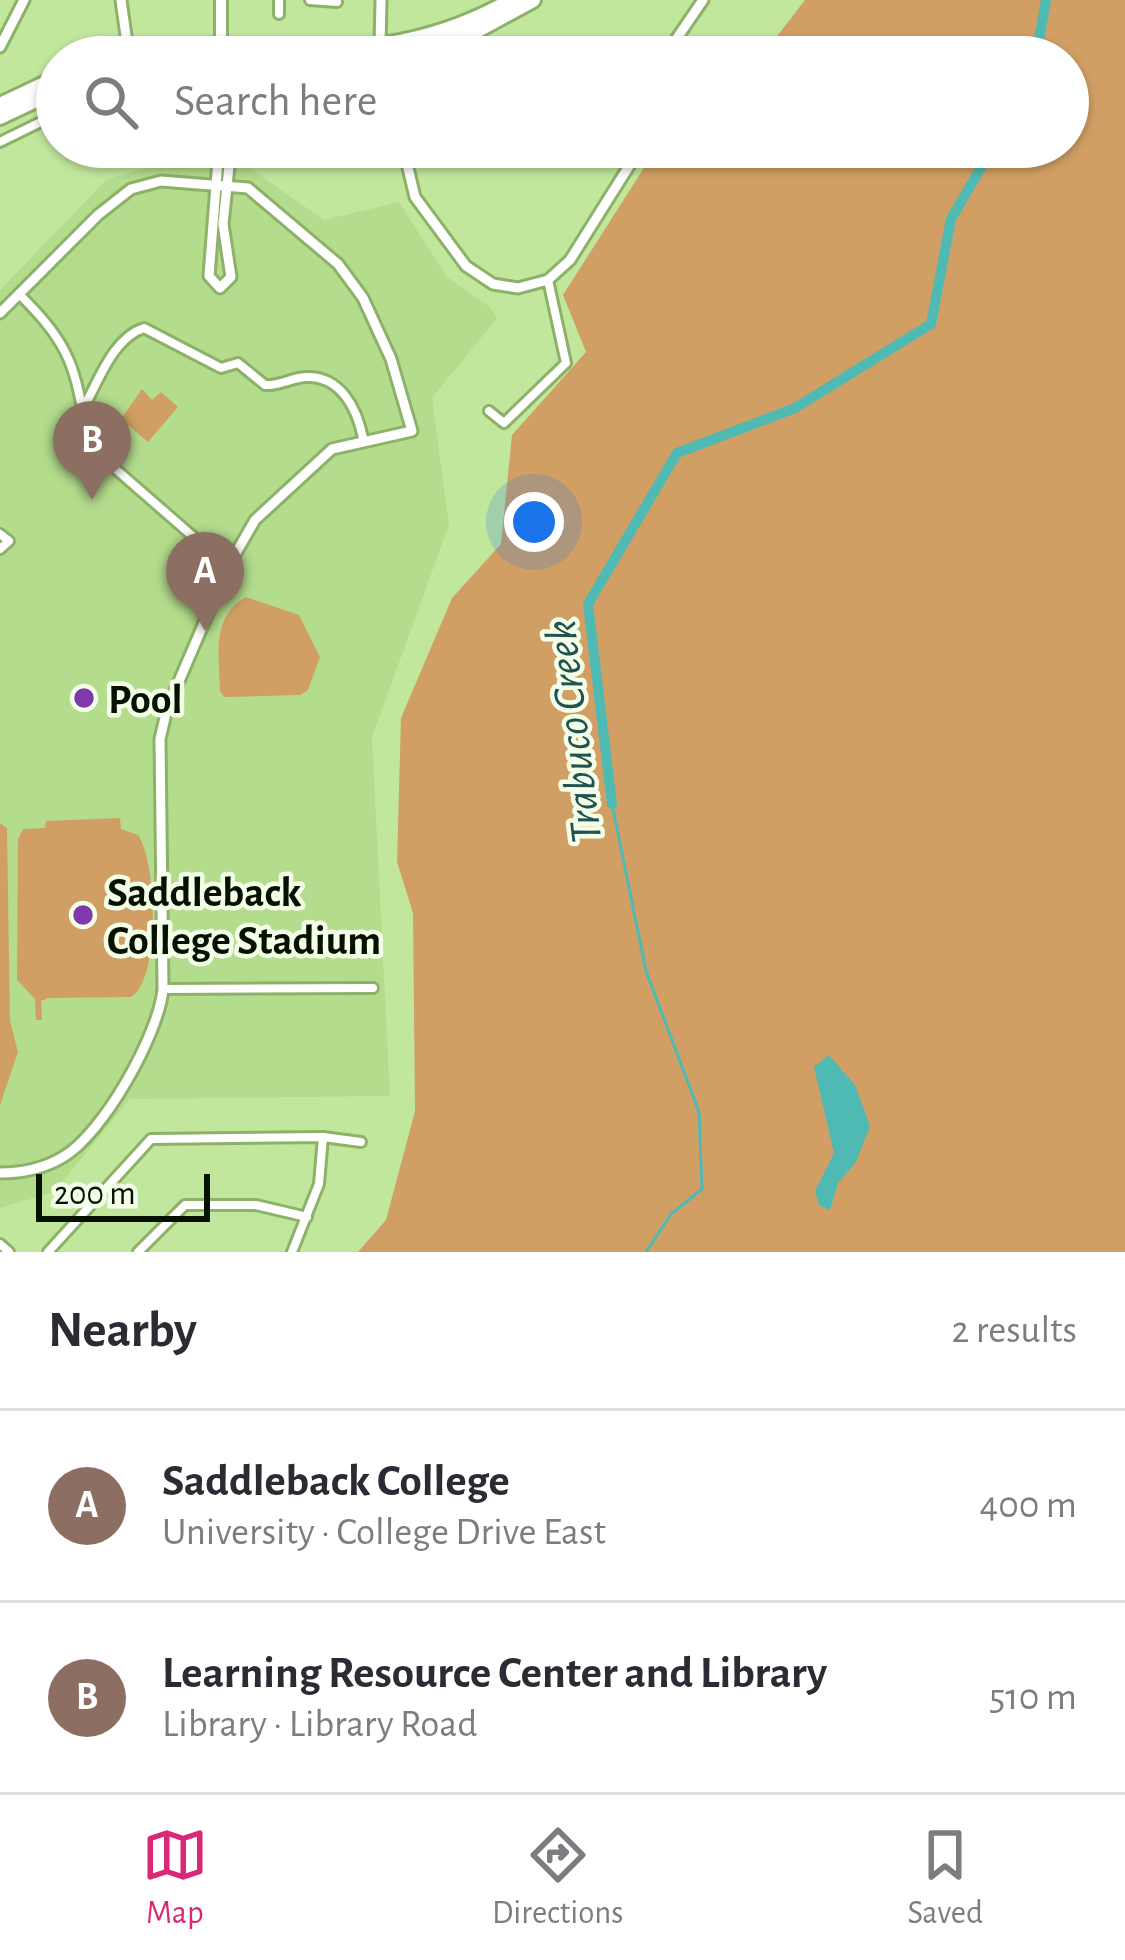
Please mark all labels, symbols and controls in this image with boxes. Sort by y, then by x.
search box [36,36,1089,168]
icon: search [78,69,144,135]
text: Search here [174,79,377,124]
pin: B [53,401,131,500]
your location [504,492,564,552]
pin: A [166,532,244,631]
water label: Trabuco Creek [538,617,611,846]
place label: Pool [108,679,182,721]
marker: Pool [71,685,97,711]
place label: Saddleback College Stadium [107,872,381,962]
marker: Saddleback College Stadium [70,902,96,928]
scale bar [36,1168,210,1221]
text: 200 m [54,1178,136,1211]
text: Nearby [48,1305,197,1356]
text: 2 results [951,1311,1077,1350]
text: Saddleback College [162,1459,510,1504]
text: A [75,1486,99,1525]
text: 400 m [979,1486,1077,1525]
text: University · College Drive East [162,1513,606,1552]
text: Learning Resource Center and Library [162,1651,827,1696]
text: B [76,1678,98,1717]
text: 510 m [989,1678,1077,1717]
text: Library · Library Road [162,1705,478,1744]
tab: Map [142,1822,208,1934]
tab: Directions [492,1822,623,1934]
tab: Saved [907,1822,983,1934]

